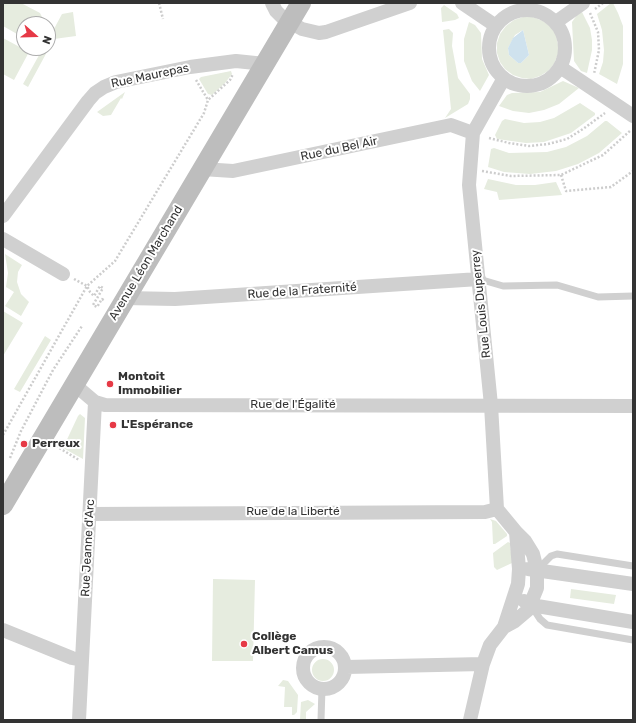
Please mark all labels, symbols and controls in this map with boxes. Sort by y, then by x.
north arrow [16,16,56,56]
text: N [39,34,54,46]
street label: Rue Maurepas [110,61,190,91]
street label: Rue du Bel Air [299,134,379,164]
street label: Avenue Léon Marchand [106,203,186,323]
street label: Rue Louis Duperrey [468,249,494,359]
street label: Rue de la Fraternité [247,280,357,302]
place label: Montoit Immobilier [118,370,182,398]
marker: Montoit Immobilier [105,379,115,389]
street label: Rue de l'Égalité [250,398,336,412]
place label: L'Espérance [121,418,193,432]
marker: L'Espérance [108,420,118,430]
place label: Perreux [32,437,80,451]
marker: Perreux [19,439,29,449]
street label: Rue Jeanne d'Arc [78,499,98,597]
street label: Rue de la Liberté [246,505,340,519]
place label: Collège Albert Camus [252,630,333,658]
marker: Collège Albert Camus [239,639,249,649]

